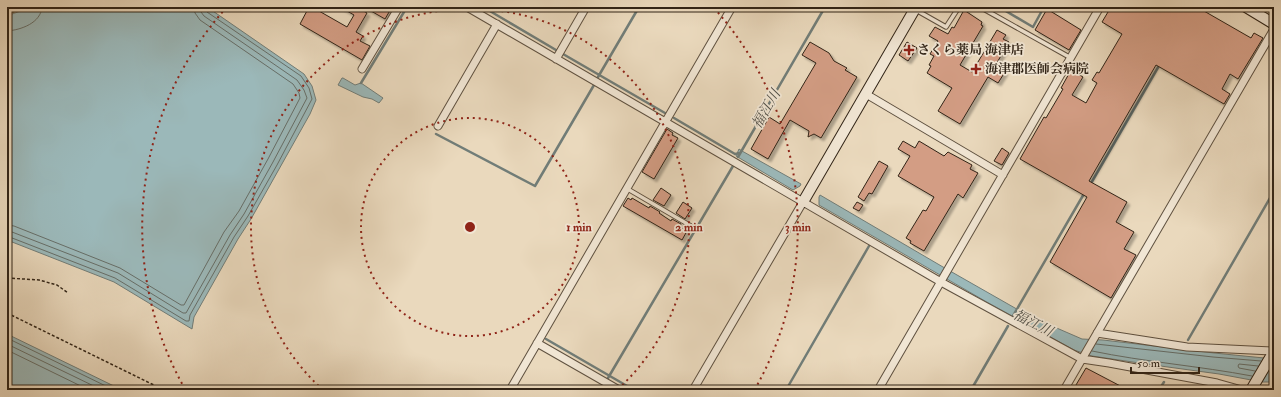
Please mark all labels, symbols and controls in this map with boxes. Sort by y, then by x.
place label: さくら薬局 海津店 [917,42,1024,58]
marker: さくら薬局 海津店 [904,45,914,55]
place label: 海津郡医師会病院 [985,61,1089,77]
marker: 海津郡医師会病院 [970,63,982,75]
water label: 福江川 [748,85,785,131]
centre of rings [463,220,477,234]
text: 1 min [566,220,593,235]
text: 2 min [675,220,703,235]
text: 3 min [785,220,812,235]
water label: 福江川 [1010,306,1057,341]
scale bar [1131,349,1199,375]
text: 50 m [1137,356,1161,371]

